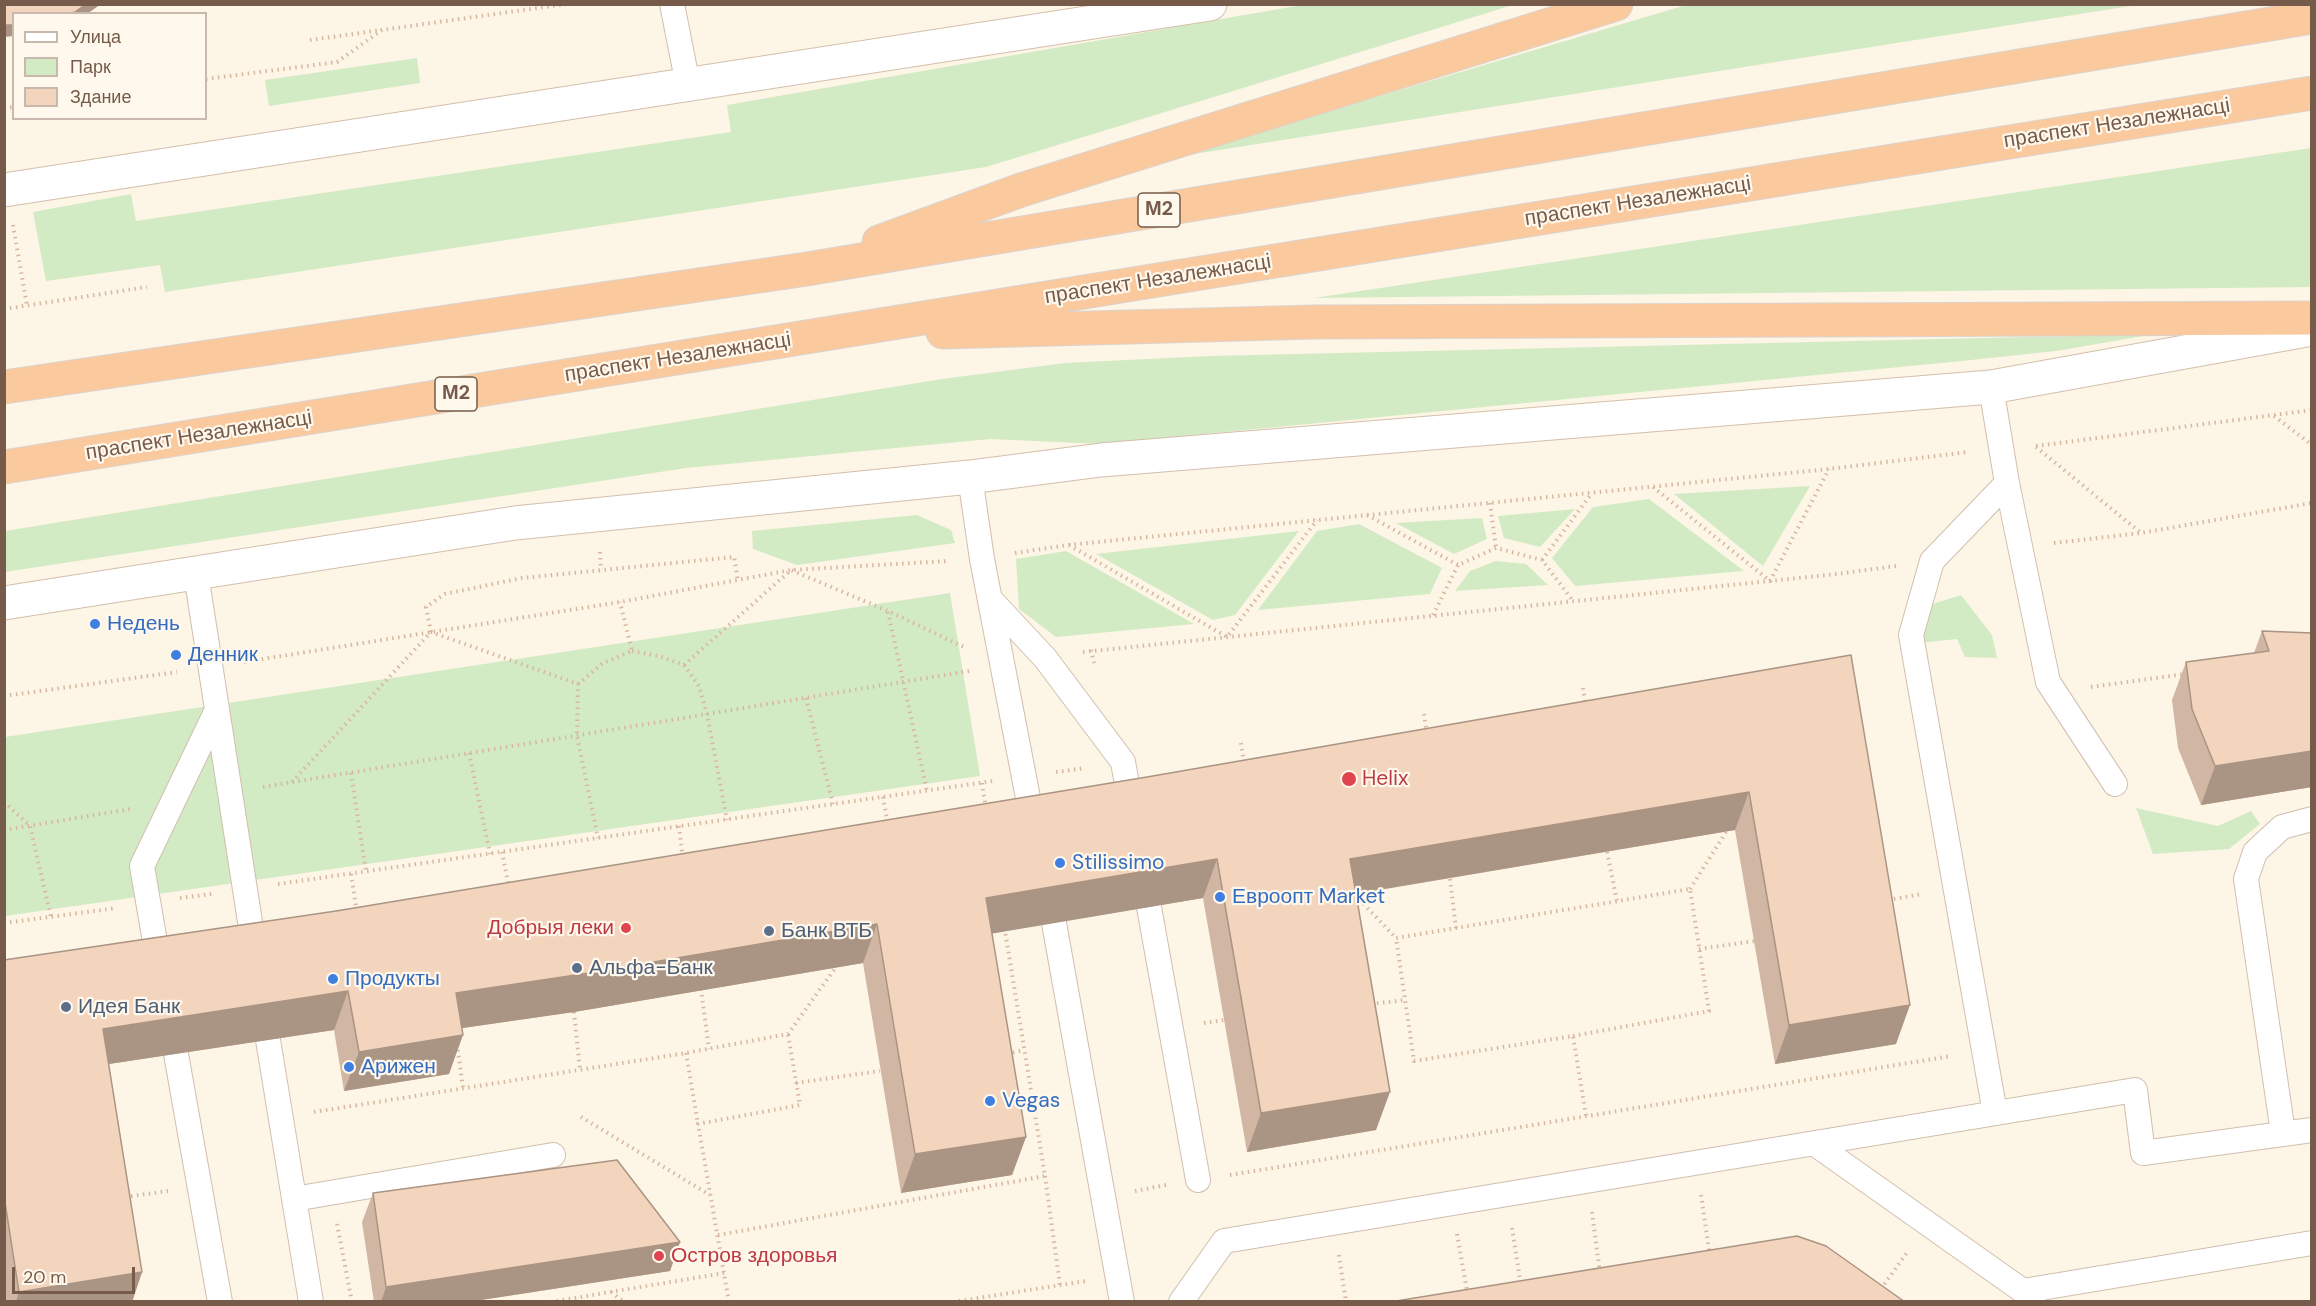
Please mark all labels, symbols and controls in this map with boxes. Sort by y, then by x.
legend [12,12,207,120]
text: Улица [70,25,121,49]
text: Парк [70,55,111,79]
text: Здание [70,85,131,109]
street label: праспект Незалежнасці [2002,94,2232,154]
street label: праспект Незалежнасці [1523,172,1753,232]
road number: М2 [1138,193,1180,227]
street label: праспект Незалежнасці [1043,250,1273,310]
street label: праспект Незалежнасці [563,328,793,388]
road number: М2 [435,377,477,411]
street label: праспект Незалежнасці [84,406,314,466]
place label: Недень [107,611,180,637]
marker: Недень [88,617,102,631]
place label: Денник [188,642,258,668]
marker: Денник [169,648,183,662]
place label: Helix [1362,766,1408,792]
marker: Helix [1340,770,1358,788]
place label: Stilissimo [1072,850,1164,876]
marker: Stilissimo [1053,856,1067,870]
place label: Евроопт Market [1232,884,1385,910]
marker: Евроопт Market [1213,890,1227,904]
place label: Добрыя леки [487,915,614,941]
place label: Банк ВТБ [781,918,872,944]
marker: Добрыя леки [619,921,633,935]
marker: Банк ВТБ [762,924,776,938]
place label: Альфа-Банк [589,955,713,981]
marker: Альфа-Банк [570,961,584,975]
place label: Продукты [345,966,440,992]
marker: Продукты [326,972,340,986]
place label: Идея Банк [78,994,180,1020]
marker: Идея Банк [59,1000,73,1014]
place label: Арижен [361,1054,436,1080]
marker: Арижен [342,1060,356,1074]
place label: Vegas [1002,1088,1060,1114]
marker: Vegas [983,1094,997,1108]
place label: Остров здоровья [671,1243,837,1269]
marker: Остров здоровья [652,1249,666,1263]
scale bar [15,1255,138,1293]
text: 20 m [23,1265,66,1289]

